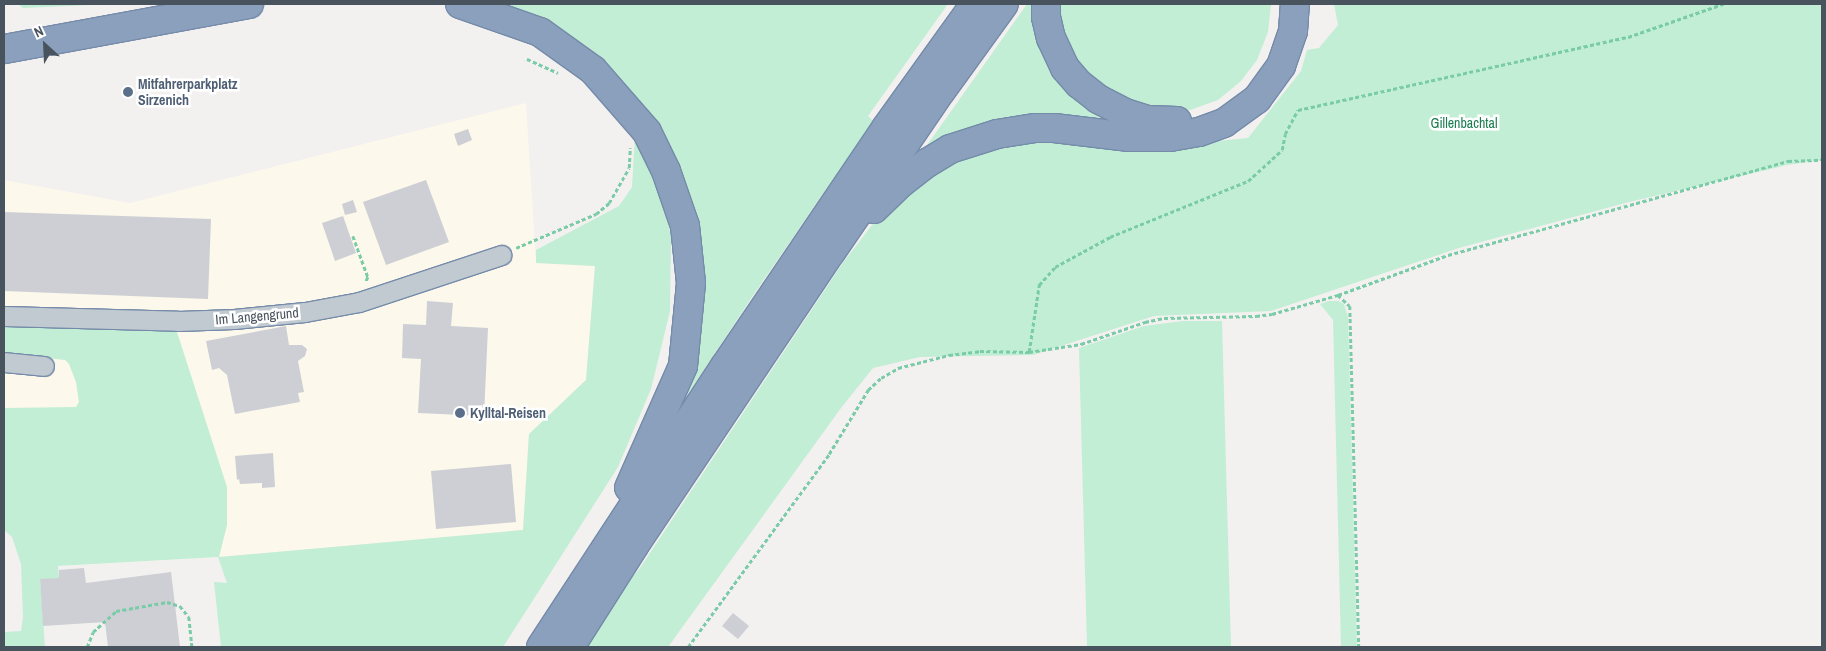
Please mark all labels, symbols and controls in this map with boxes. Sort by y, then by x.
north arrow [20,20,70,70]
text: N [31,21,46,41]
place label: Mitfahrerparkplatz Sirzenich [138,76,238,108]
marker: Mitfahrerparkplatz Sirzenich [122,86,134,98]
park label: Gillenbachtal [1430,115,1498,131]
street label: Im Langengrund [215,304,299,328]
place label: Kylltal-Reisen [470,405,546,421]
marker: Kylltal-Reisen [454,407,466,419]

